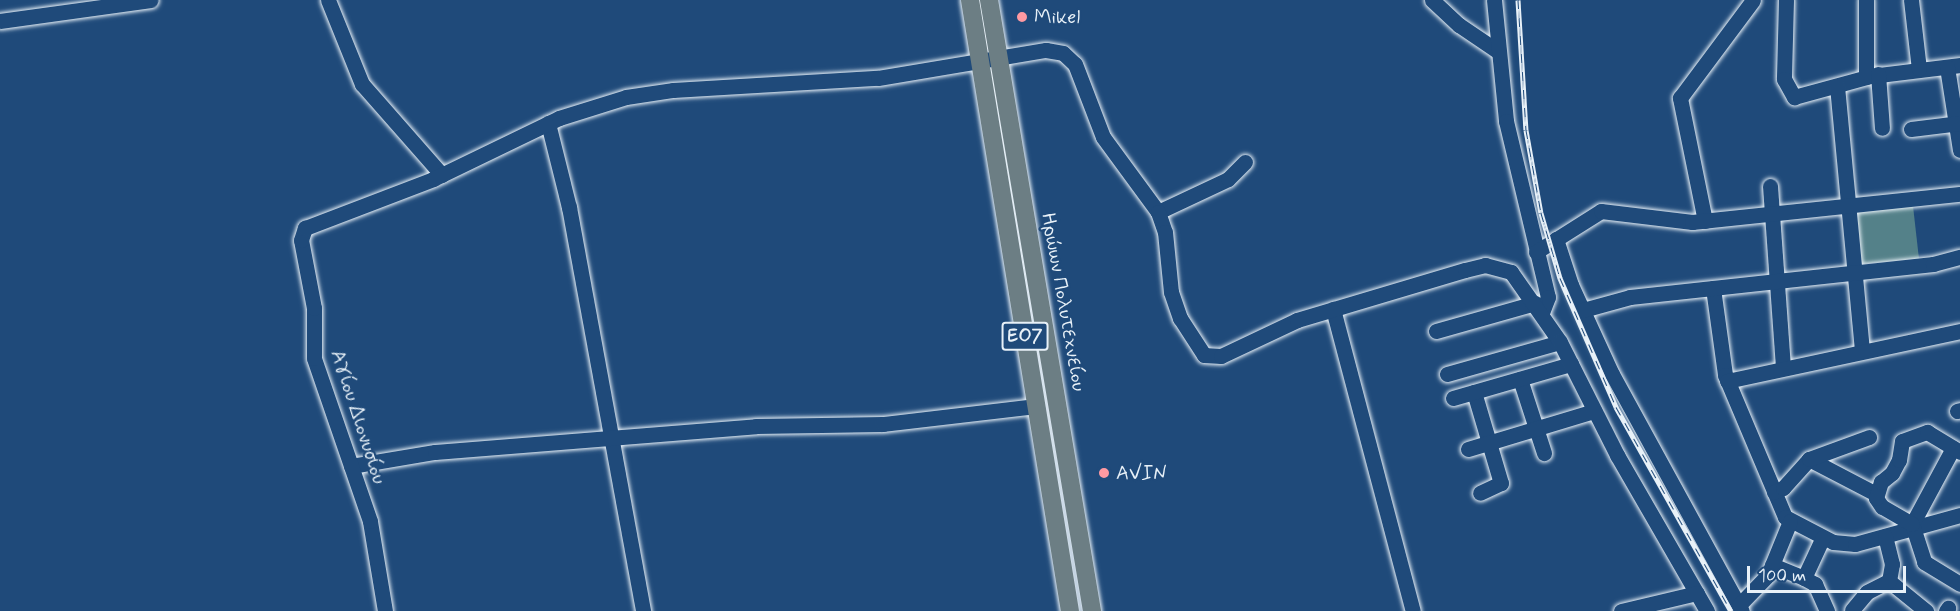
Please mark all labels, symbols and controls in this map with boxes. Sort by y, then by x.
place label: Mikel [1034,5,1080,29]
marker: Mikel [1015,10,1029,24]
street label: Ηρώων Πολυτεχνείου [1035,211,1091,393]
road number: ΕΟ7 [1001,321,1049,351]
street label: Αγίου Διονυσίου [325,347,391,487]
place label: AVIN [1116,461,1167,485]
marker: AVIN [1097,466,1111,480]
scale bar [1750,554,1909,592]
text: 100 m [1758,564,1806,588]

